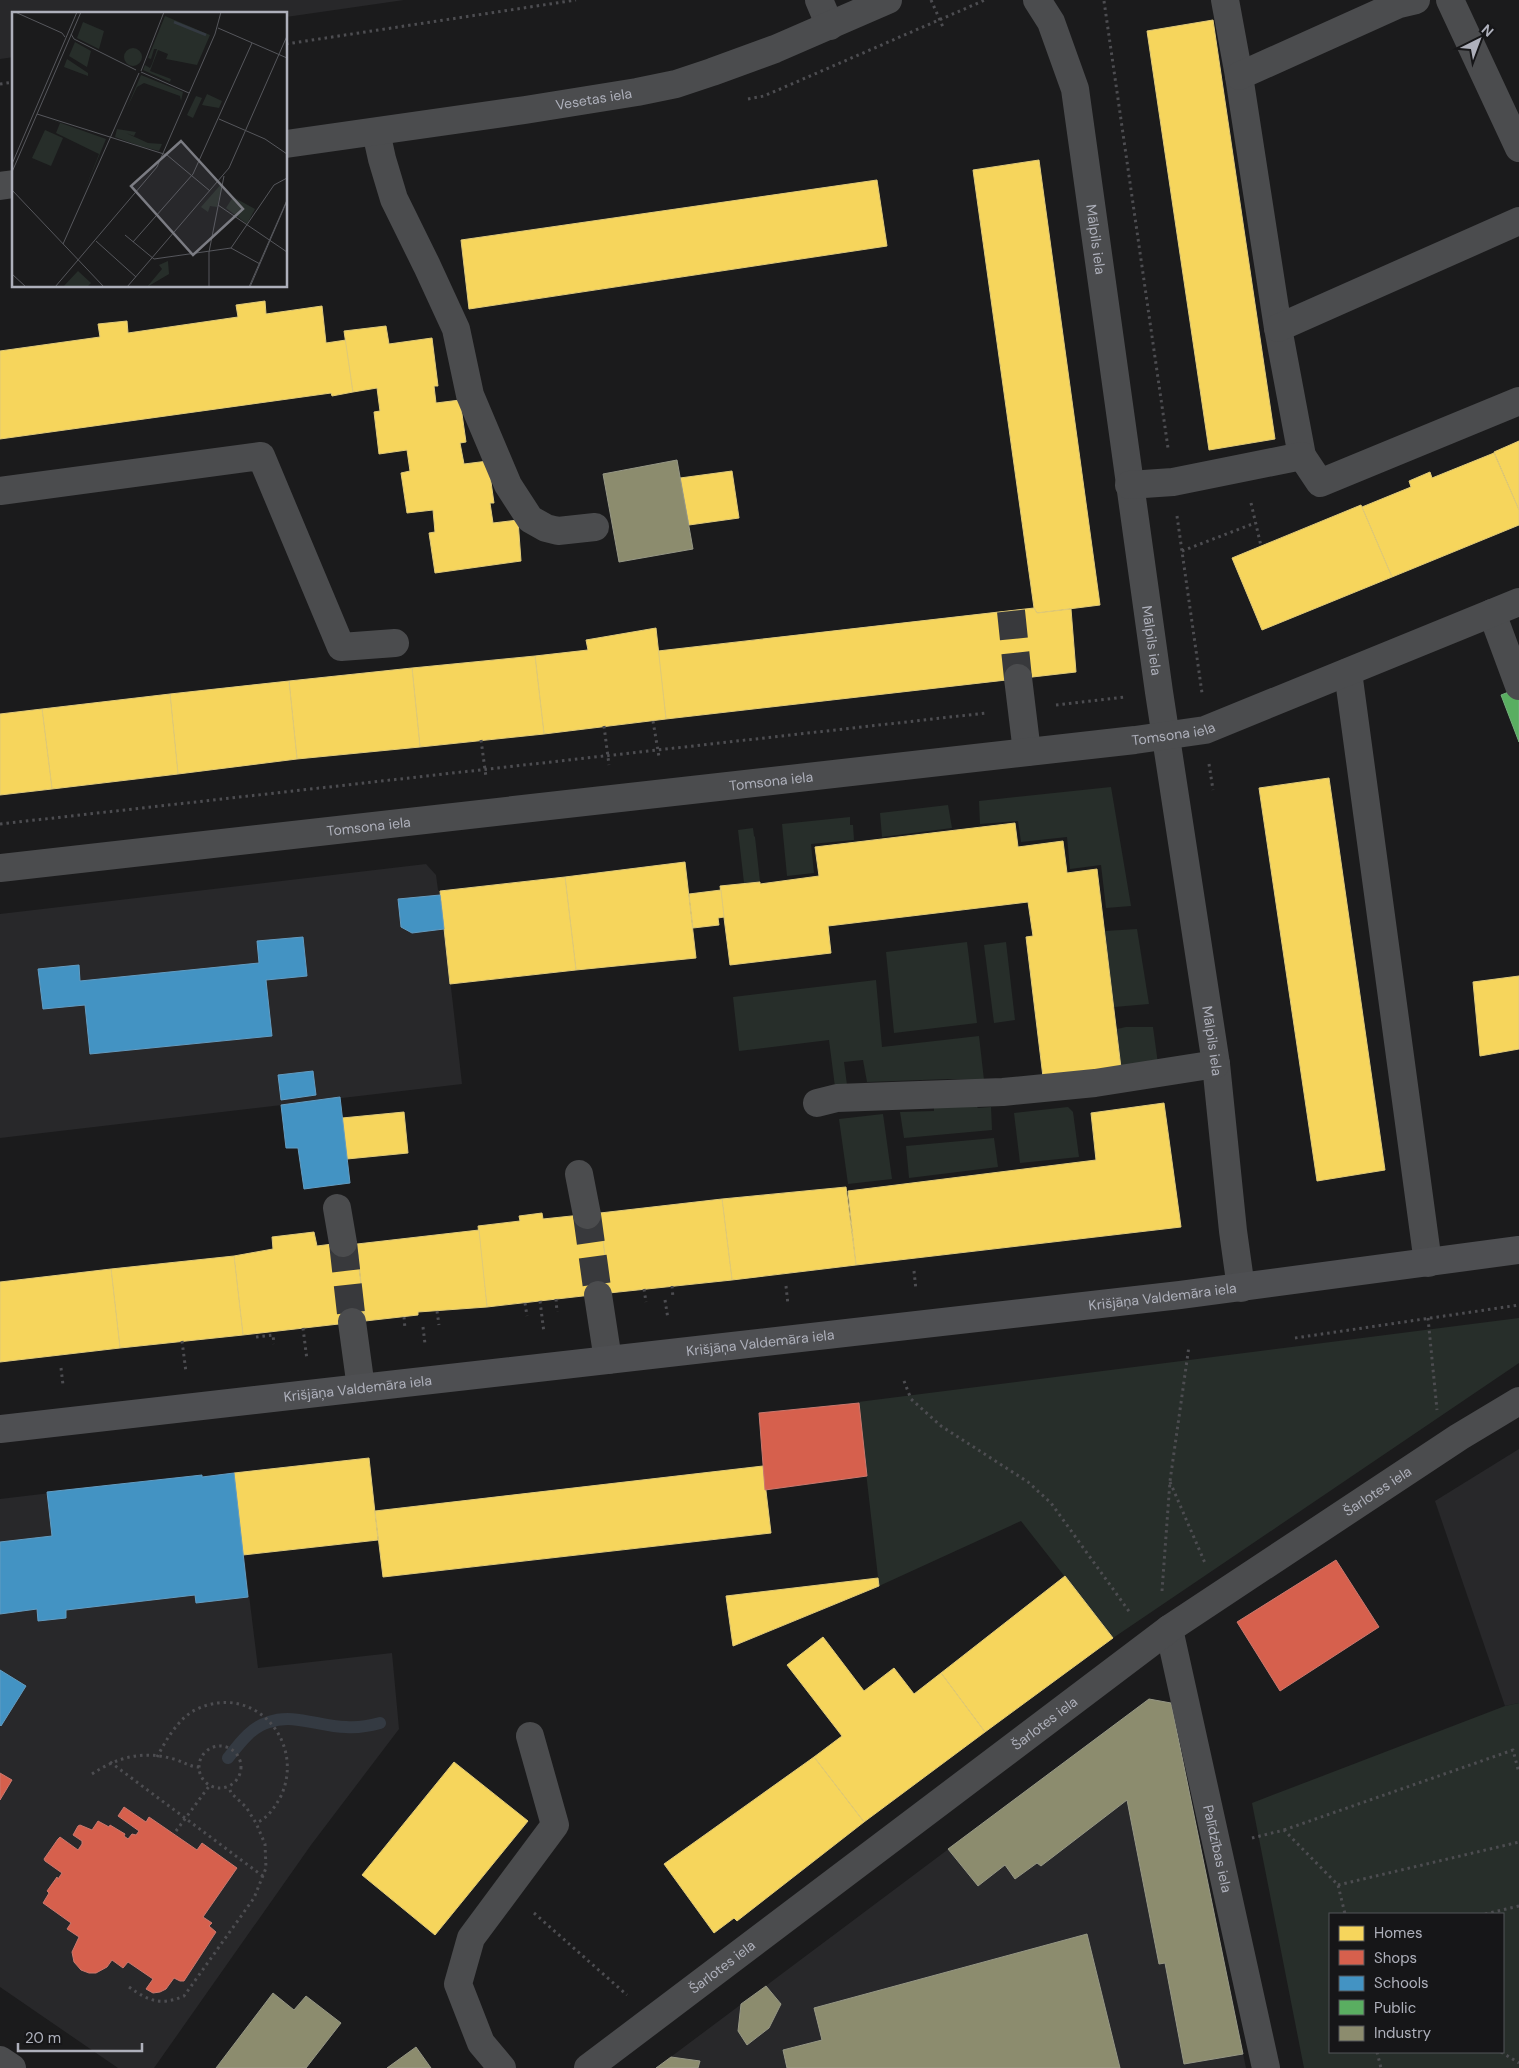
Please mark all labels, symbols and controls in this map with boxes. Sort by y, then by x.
inset map [12,12,288,288]
north arrow [1454,15,1504,65]
text: N [1478,20,1498,40]
street label: Vesetas iela [554,84,633,114]
street label: Mālpils iela [1082,203,1110,276]
street label: Mālpils iela [1138,604,1166,677]
street label: Tomsona iela [1131,718,1218,749]
street label: Tomsona iela [728,767,814,795]
street label: Tomsona iela [326,813,412,840]
street label: Mālpils iela [1198,1005,1226,1077]
street label: Krišjāņa Valdemāra iela [1087,1279,1238,1314]
street label: Krišjāņa Valdemāra iela [685,1325,835,1360]
street label: Krišjāņa Valdemāra iela [283,1371,433,1406]
street label: Šarlotes iela [1340,1462,1415,1520]
street label: Šarlotes iela [1008,1692,1081,1754]
street label: Palīdzības iela [1199,1803,1236,1894]
legend [1329,1913,1504,2053]
text: Homes [1374,1923,1423,1943]
street label: Šarlotes iela [685,1936,759,1997]
text: Shops [1374,1948,1417,1968]
text: Schools [1374,1973,1429,1993]
text: Public [1374,1998,1416,2018]
scale bar [18,2020,141,2052]
text: Industry [1374,2023,1432,2043]
text: 20 m [25,2028,61,2048]

